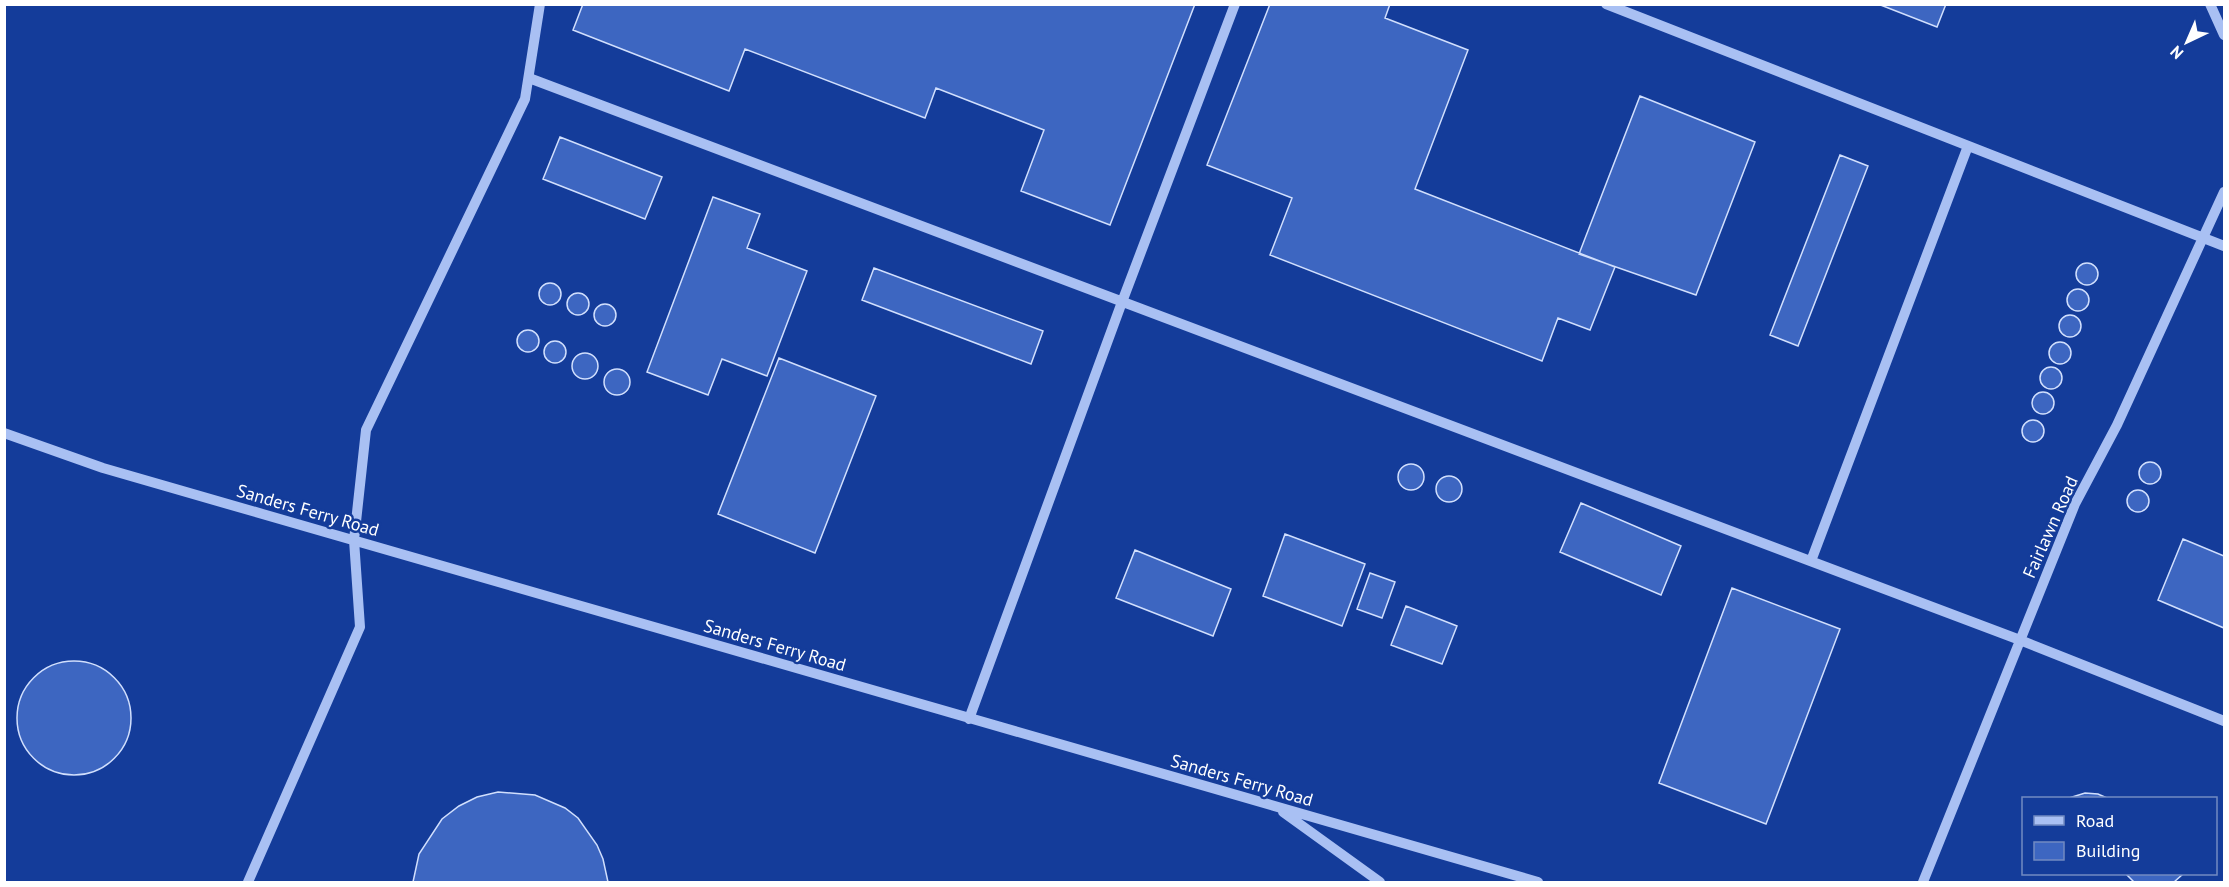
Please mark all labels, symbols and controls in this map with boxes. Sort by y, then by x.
north arrow [2157,12,2217,72]
text: N [2166,42,2187,64]
street label: Fairlawn Road [2017,472,2083,582]
street label: Sanders Ferry Road [234,479,382,541]
street label: Sanders Ferry Road [701,614,849,676]
street label: Sanders Ferry Road [1168,749,1316,811]
legend [2022,797,2217,875]
text: Road [2076,809,2114,832]
text: Building [2076,839,2140,862]

